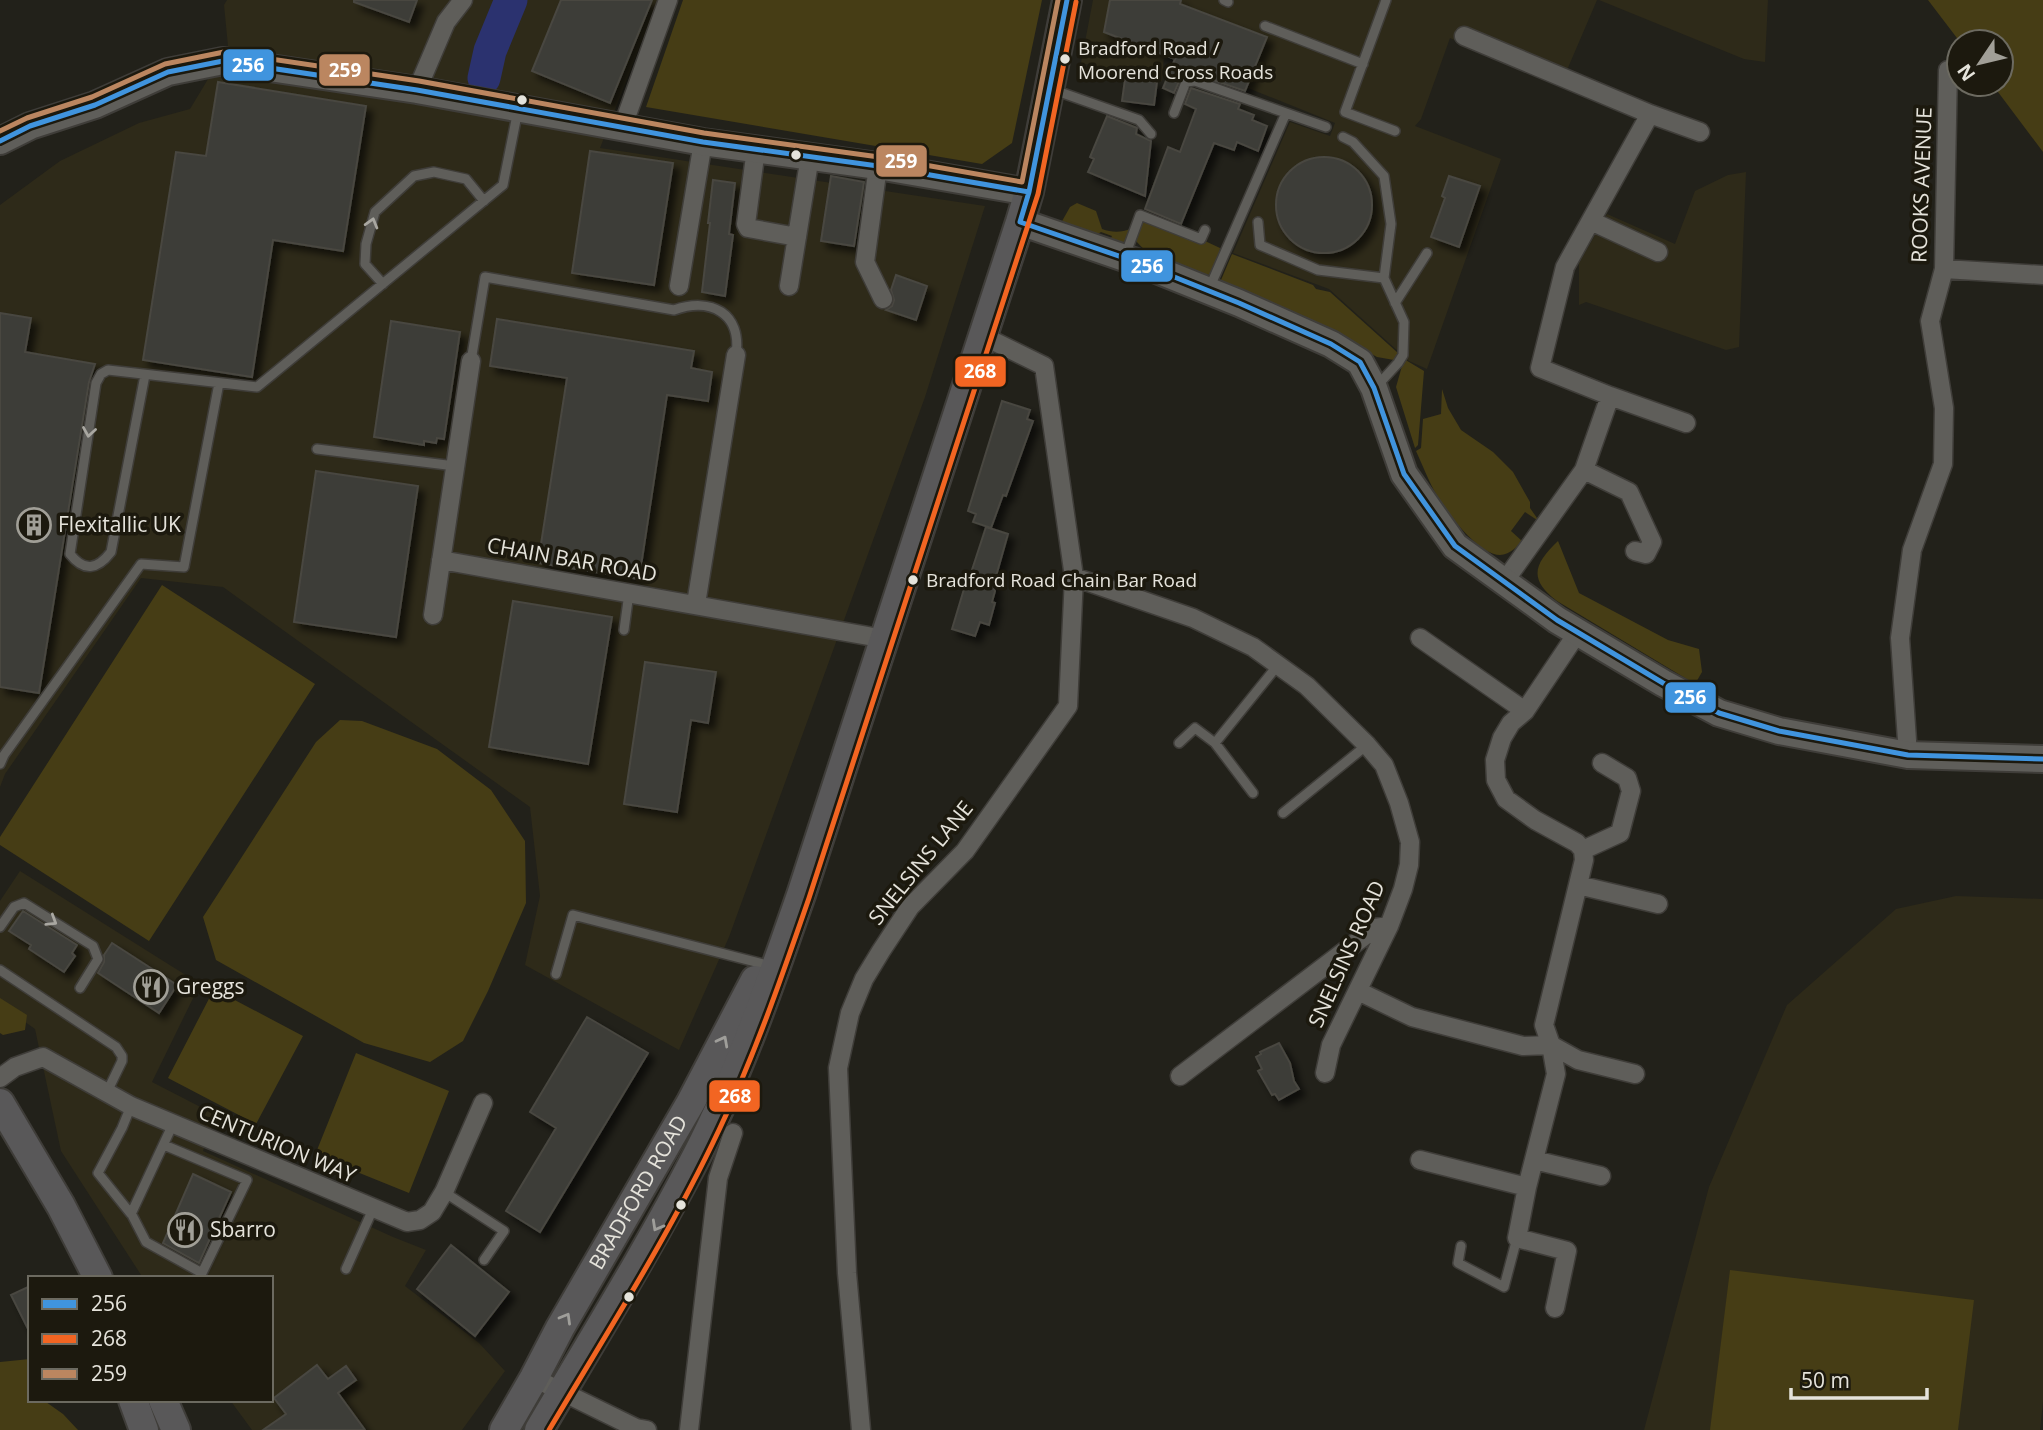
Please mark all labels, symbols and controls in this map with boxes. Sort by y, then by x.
north arrow [1945,28,2015,98]
place label: Bradford Road / Moorend Cross Roads [1078,35,1273,85]
line badge: 256 [222,48,275,82]
text: 256 [232,52,264,78]
marker: Bradford Road / Moorend Cross Roads [1058,52,1072,66]
line badge: 259 [318,53,371,87]
text: 259 [329,57,361,83]
text: N [1951,59,1981,87]
unlabelled marker [515,93,529,107]
street label: ROOKS AVENUE [1904,107,1938,263]
line badge: 259 [875,144,928,178]
unlabelled marker [789,148,803,162]
text: 259 [885,148,917,174]
one-way arrow [364,218,378,230]
line badge: 256 [1120,249,1174,283]
text: 256 [1131,253,1163,279]
line badge: 268 [954,355,1007,388]
text: 268 [964,358,996,384]
one-way arrow [82,426,97,438]
building icon: Flexitallic UK [15,506,53,544]
place label: Flexitallic UK [58,510,181,538]
street label: CHAIN BAR ROAD [485,530,659,588]
place label: Bradford Road Chain Bar Road [926,567,1197,593]
marker: Bradford Road Chain Bar Road [906,573,920,587]
line badge: 256 [1664,681,1717,714]
text: 256 [1674,684,1706,710]
street label: SNELSINS LANE [862,795,979,930]
street label: SNELSINS ROAD [1301,876,1391,1031]
one-way arrow [44,912,57,925]
restaurant icon: Greggs [132,968,170,1006]
place label: Greggs [176,972,244,1000]
one-way arrow [714,1036,728,1048]
line badge: 268 [708,1079,761,1113]
text: 268 [719,1083,751,1109]
street label: CENTURION WAY [194,1097,361,1189]
street label: BRADFORD ROAD [582,1110,693,1274]
unlabelled marker [674,1198,688,1212]
restaurant icon: Sbarro [166,1211,204,1249]
place label: Sbarro [210,1215,276,1243]
one-way arrow [652,1219,665,1231]
legend [28,1276,273,1402]
text: 256 [91,1289,127,1317]
unlabelled marker [622,1290,636,1304]
one-way arrow [558,1313,571,1325]
text: 268 [91,1324,127,1352]
scale bar [1791,1356,1927,1400]
text: 259 [91,1359,127,1387]
text: 50 m [1801,1366,1850,1394]

